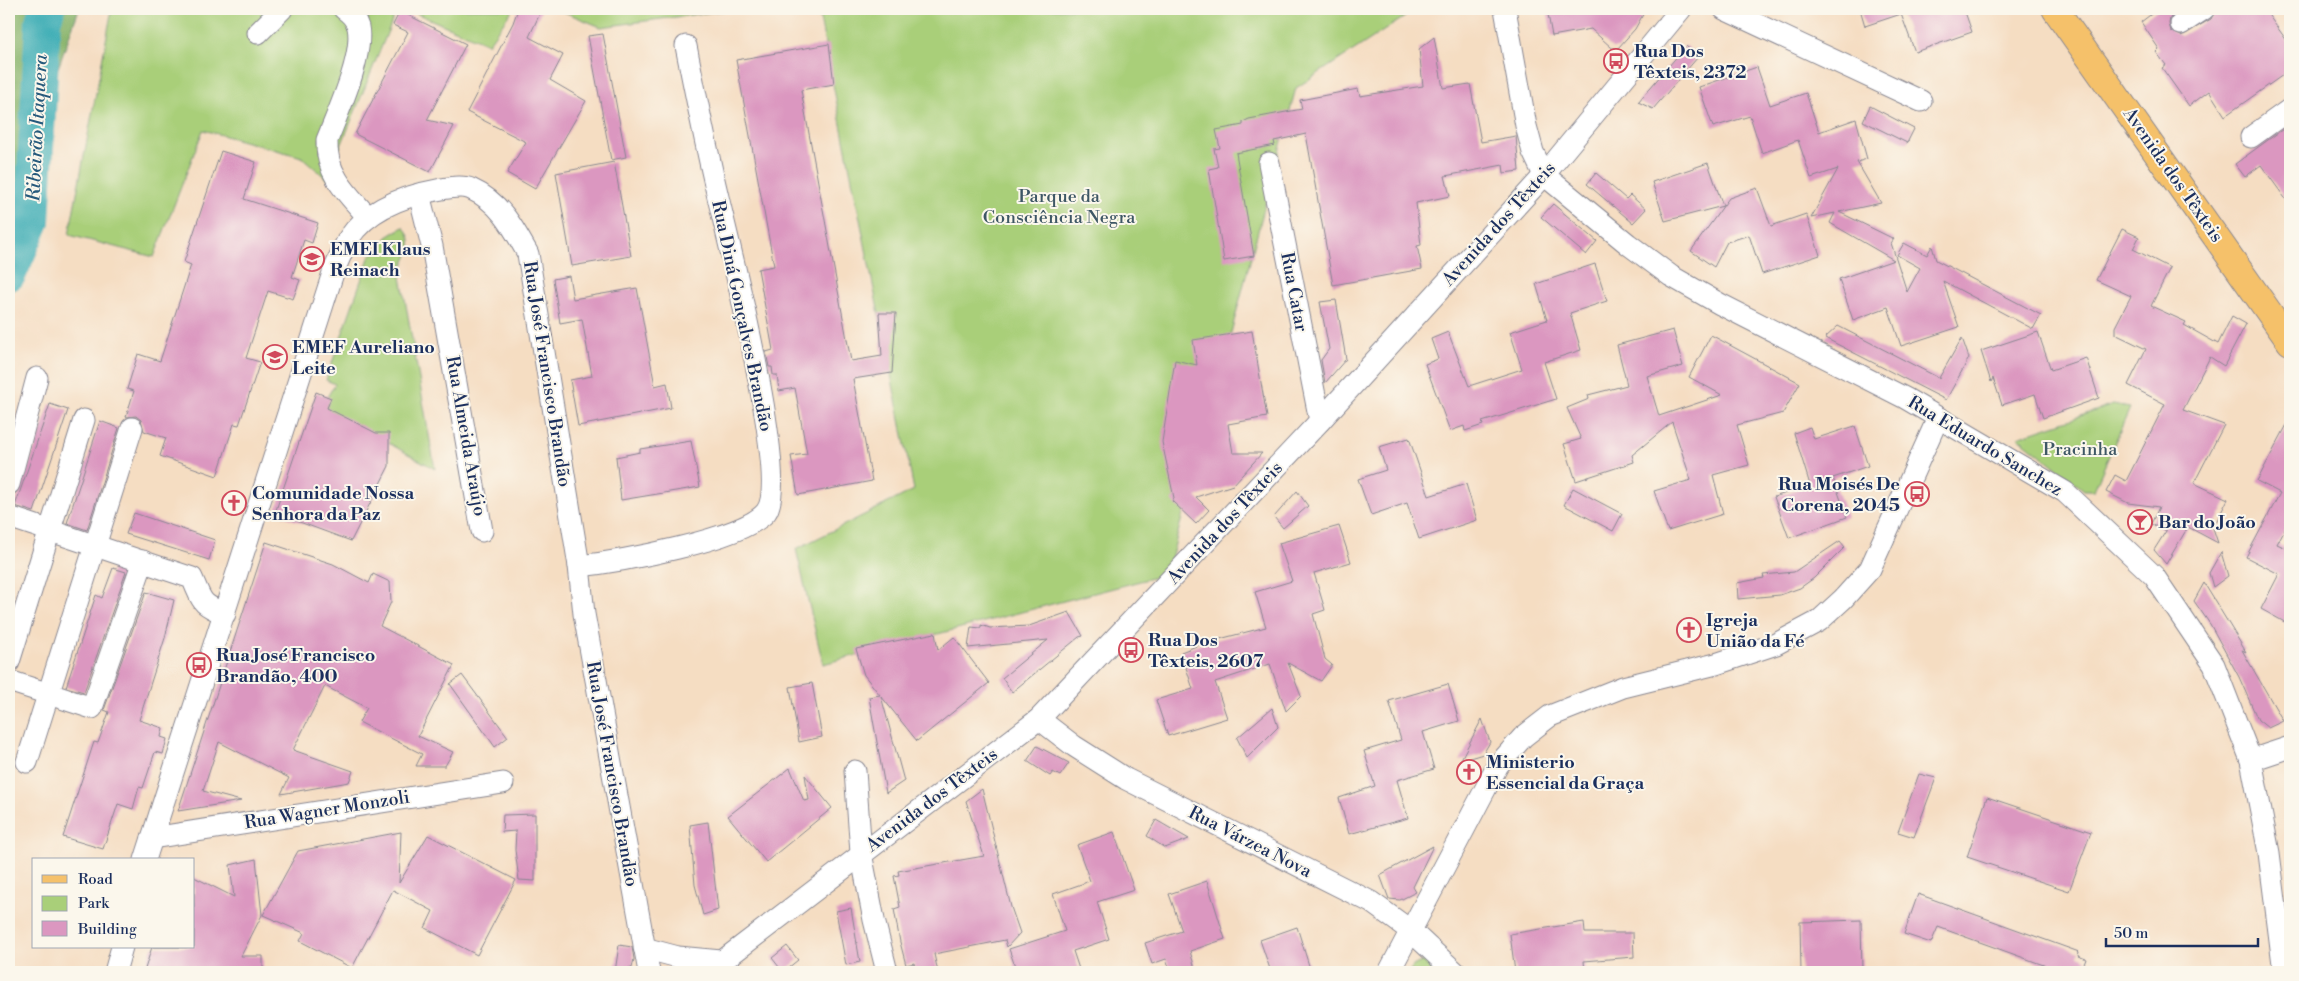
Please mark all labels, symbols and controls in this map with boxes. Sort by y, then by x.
place label: Rua Dos Têxteis, 2372 [1634,40,1746,84]
bus stop icon: Rua Dos Têxteis, 2372 [1603,48,1629,74]
water label: Ribeirão Itaquera [21,53,53,203]
street label: Avenida dos Têxteis [2117,102,2228,247]
street label: Avenida dos Têxteis [1437,157,1561,292]
park label: Parque da Consciência Negra [983,185,1136,229]
street label: Rua Diná Gonçalves Brandão [706,198,778,434]
place label: EMEI Klaus Reinach [330,238,431,282]
school or university icon: EMEI Klaus Reinach [299,246,325,272]
street label: Rua Catar [1275,250,1313,334]
street label: Rua José Francisco Brandão [518,259,576,489]
place label: EMEF Aureliano Leite [292,336,435,380]
school or university icon: EMEF Aureliano Leite [262,344,288,370]
street label: Rua Almeida Araújo [441,354,491,518]
street label: Rua Eduardo Sanchez [1903,391,2067,501]
park label: Pracinha [2043,438,2118,461]
street label: Avenida dos Têxteis [1162,457,1288,590]
place label: Rua Moisés De Corena, 2045 [1778,473,1900,517]
bus stop icon: Rua Moisés De Corena, 2045 [1904,481,1930,507]
place label: Comunidade Nossa Senhora da Paz [252,482,415,526]
church icon: Comunidade Nossa Senhora da Paz [221,490,247,516]
bar icon: Bar do João [2127,509,2153,535]
place label: Bar do João [2158,511,2256,534]
place label: Igreja União da Fé [1706,609,1805,653]
church icon: Igreja União da Fé [1676,617,1702,643]
place label: Rua Dos Têxteis, 2607 [1148,629,1264,673]
bus stop icon: Rua Dos Têxteis, 2607 [1118,637,1144,663]
place label: Rua José Francisco Brandão, 400 [216,644,375,688]
bus stop icon: Rua José Francisco Brandão, 400 [186,652,212,678]
street label: Rua José Francisco Brandão [581,659,643,889]
street label: Avenida dos Têxteis [861,743,1003,858]
place label: Ministerio Essencial da Graça [1486,751,1645,795]
church icon: Ministerio Essencial da Graça [1456,759,1482,785]
street label: Rua Wagner Monzoli [243,786,411,834]
street label: Rua Várzea Nova [1185,801,1316,883]
legend [32,858,195,948]
text: Road [78,870,113,889]
text: Park [78,894,110,913]
scale bar [2106,916,2259,948]
text: Building [77,920,137,939]
text: 50 m [2114,924,2148,943]

